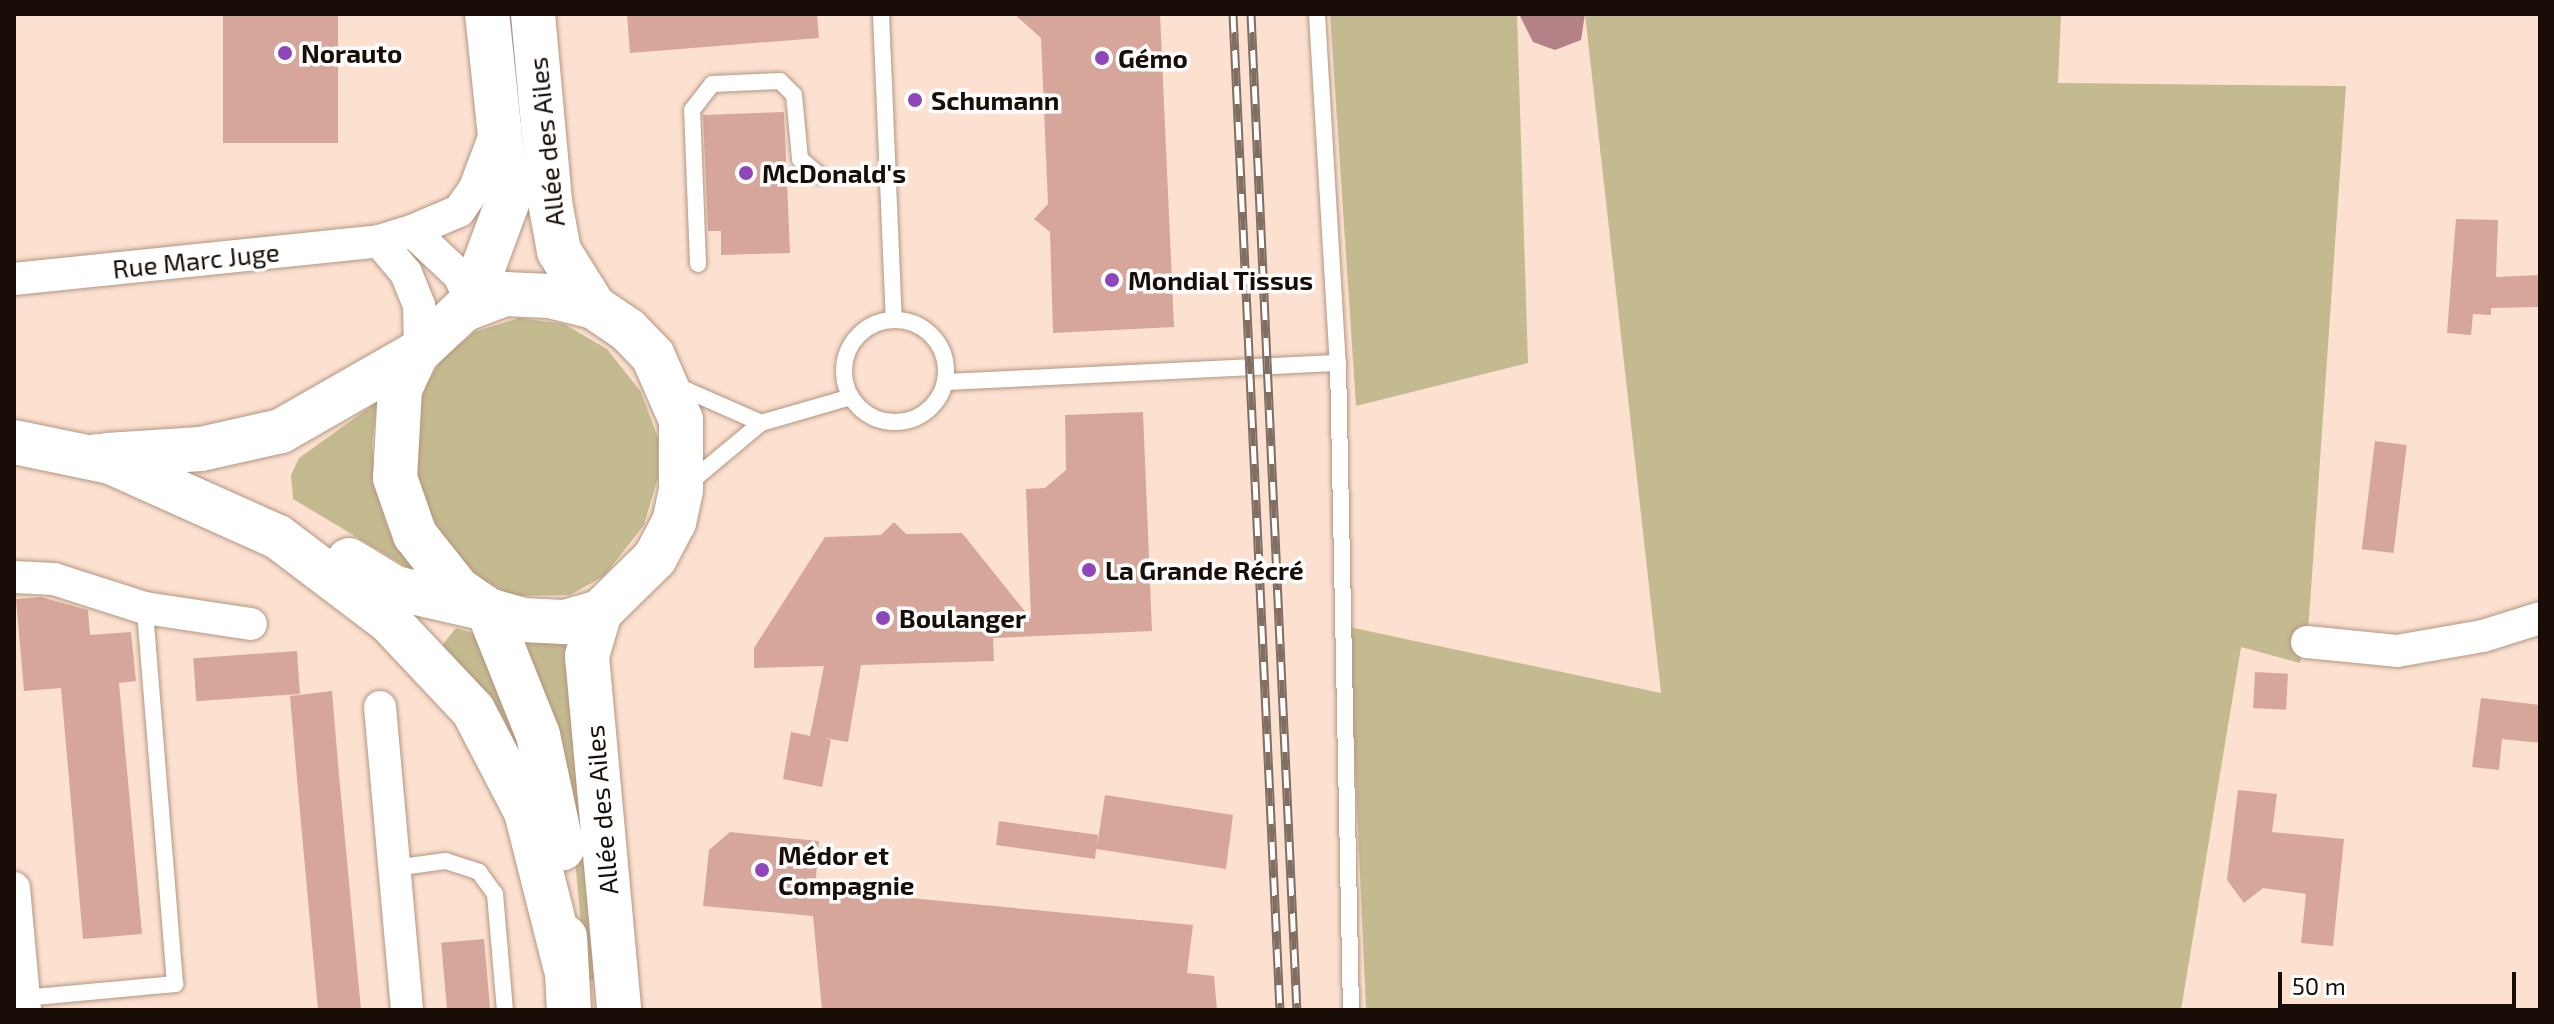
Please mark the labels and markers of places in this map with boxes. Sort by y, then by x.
place label: Norauto [301,37,402,69]
place label: Gémo [1118,42,1188,74]
marker: Norauto [276,44,294,62]
marker: Gémo [1093,49,1111,67]
place label: Schumann [931,84,1059,116]
marker: Schumann [906,91,924,109]
place label: McDonald's [762,157,906,189]
marker: McDonald's [737,164,755,182]
place label: Mondial Tissus [1128,264,1314,296]
marker: Mondial Tissus [1103,271,1121,289]
place label: La Grande Récré [1105,554,1304,586]
marker: La Grande Récré [1080,561,1098,579]
place label: Boulanger [899,602,1026,634]
marker: Boulanger [874,609,892,627]
place label: Médor et Compagnie [778,839,915,900]
marker: Médor et Compagnie [753,861,771,879]

